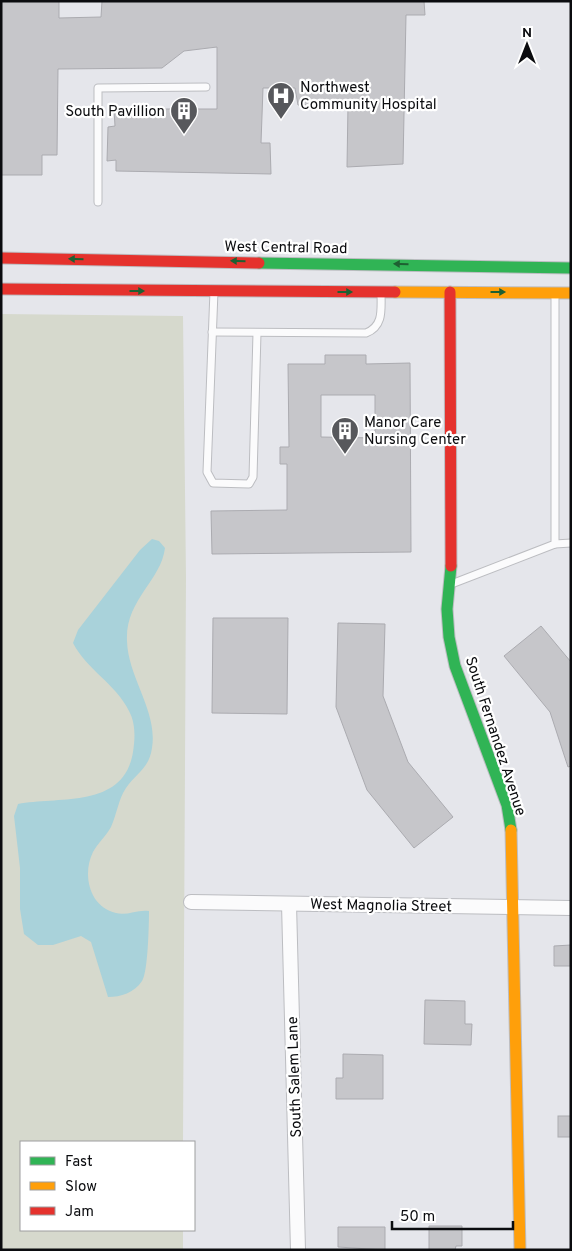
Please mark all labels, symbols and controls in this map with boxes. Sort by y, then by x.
north arrow [502,20,552,70]
text: N [522,25,532,42]
place label: Northwest Community Hospital [300,79,437,115]
hospital icon: Northwest Community Hospital [266,81,296,120]
building icon: South Pavillion [169,96,199,135]
place label: South Pavillion [65,103,165,122]
street label: West Central Road [224,238,348,259]
one-way arrow [67,255,83,263]
one-way arrow [230,257,246,265]
one-way arrow [392,260,408,268]
one-way arrow [130,287,146,295]
one-way arrow [338,288,354,296]
one-way arrow [491,288,507,296]
place label: Manor Care Nursing Center [364,414,466,450]
building icon: Manor Care Nursing Center [330,416,360,455]
street label: South Fernandez Avenue [460,654,529,819]
street label: West Magnolia Street [310,896,452,917]
street label: South Salem Lane [284,1016,307,1138]
legend [20,1141,195,1231]
text: Fast [65,1153,93,1172]
text: Slow [65,1178,97,1197]
scale bar [392,1198,513,1230]
text: Jam [65,1203,94,1222]
text: 50 m [400,1208,435,1227]

